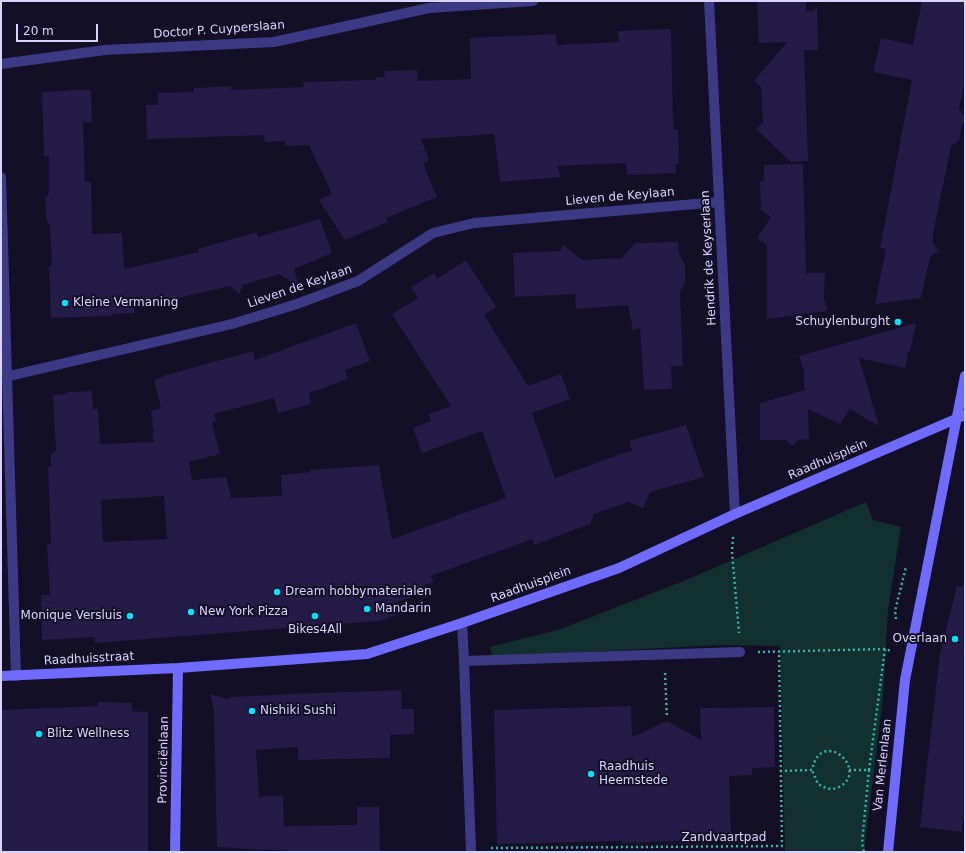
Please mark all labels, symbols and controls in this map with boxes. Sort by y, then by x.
scale bar [18,16,100,42]
street label: Doctor P. Cuyperslaan [153,18,285,42]
text: 20 m [23,24,54,38]
street label: Lieven de Keylaan [565,185,675,209]
street label: Hendrik de Keyserlaan [698,190,720,326]
street label: Lieven de Keylaan [246,262,354,312]
place label: Kleine Vermaning [73,296,178,310]
marker: Kleine Vermaning [60,298,70,308]
place label: Schuylenburght [795,315,890,329]
marker: Schuylenburght [893,317,903,327]
street label: Raadhuisplein [786,437,870,483]
street label: Raadhuisplein [489,564,573,606]
place label: Dream hobbymaterialen [285,585,432,599]
marker: Dream hobbymaterialen [272,587,282,597]
place label: Mandarin [375,602,431,616]
marker: Mandarin [362,604,372,614]
place label: New York Pizza [199,605,288,619]
marker: New York Pizza [186,607,196,617]
place label: Monique Versluis [21,609,122,623]
marker: Monique Versluis [125,611,135,621]
marker: Bikes4All [310,611,320,621]
place label: Bikes4All [288,623,342,637]
place label: Overlaan [892,632,947,646]
marker: Overlaan [950,634,960,644]
street label: Raadhuisstraat [43,649,135,669]
place label: Nishiki Sushi [260,704,336,718]
marker: Nishiki Sushi [247,706,257,716]
street label: Provinciënlaan [156,716,172,804]
street label: Van Merlenlaan [871,718,895,812]
place label: Blitz Wellness [47,727,129,741]
marker: Blitz Wellness [34,729,44,739]
place label: Raadhuis Heemstede [599,760,668,788]
marker: Raadhuis Heemstede [586,769,596,779]
street label: Zandvaartpad [682,831,766,845]

